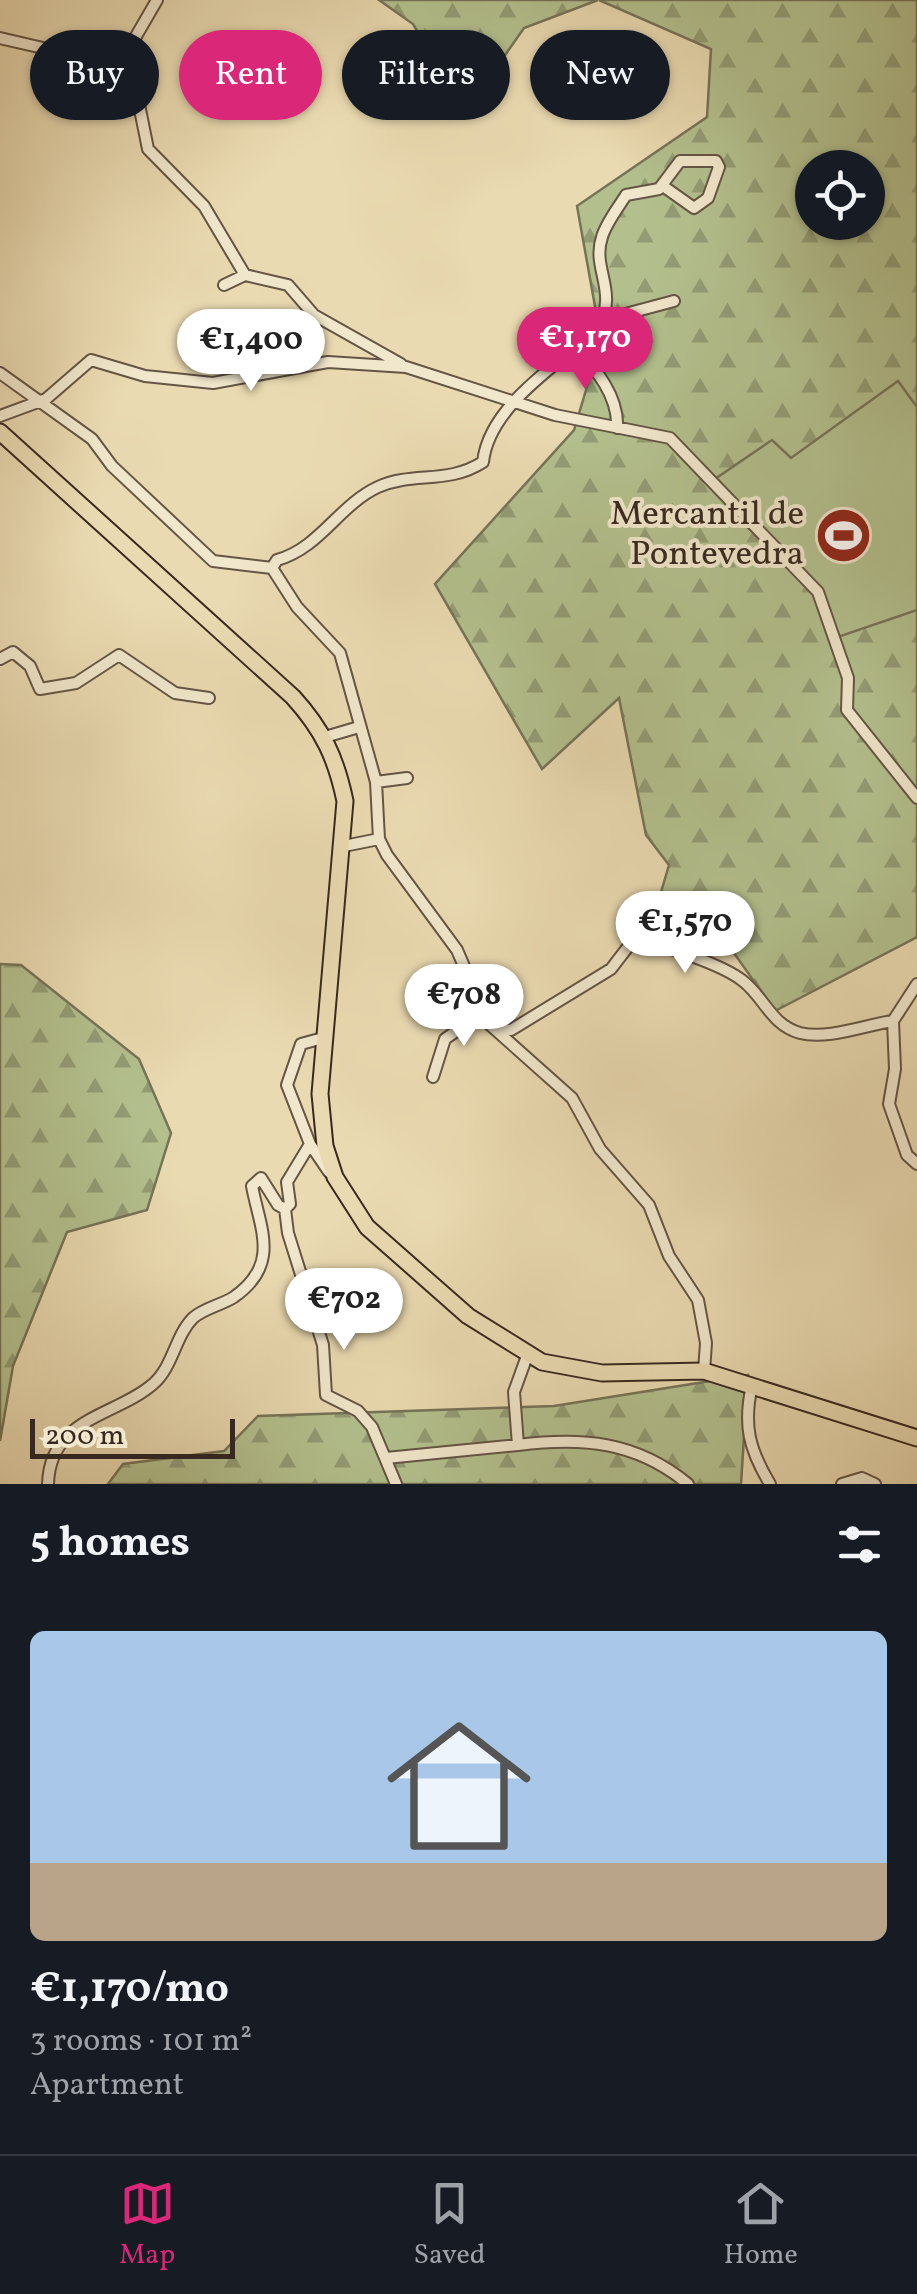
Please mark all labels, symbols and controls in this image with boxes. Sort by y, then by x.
chip: Buy [30,30,159,120]
chip: Rent [179,30,322,120]
chip: Filters [342,30,510,120]
chip: New [530,30,670,120]
map controls [795,150,885,240]
button: locate [795,150,885,240]
pin: €1,170 [504,307,666,392]
pin: €1,400 [170,309,332,394]
text: €1,170 [539,317,631,361]
text: €1,400 [199,319,303,363]
place label: Mercantil de Pontevedra [610,491,804,579]
sports icon: Mercantil de Pontevedra [813,505,873,565]
pin: €1,570 [604,891,766,976]
text: €1,570 [638,901,732,945]
pin: €708 [405,964,523,1049]
text: €708 [427,974,501,1018]
pin: €702 [285,1268,403,1353]
text: €702 [307,1278,381,1322]
scale bar [30,1414,235,1458]
text: 200 m [45,1417,124,1456]
text: 5 homes [30,1515,190,1574]
icon: filters [832,1517,887,1572]
icon: home [369,1696,549,1876]
text: €1,170/mo [30,1961,229,2020]
text: 3 rooms · 101 m² [30,2020,252,2064]
text: Apartment [30,2064,184,2108]
tab: Map [119,2176,175,2275]
tab: Saved [413,2176,486,2275]
tab: Home [724,2176,798,2275]

